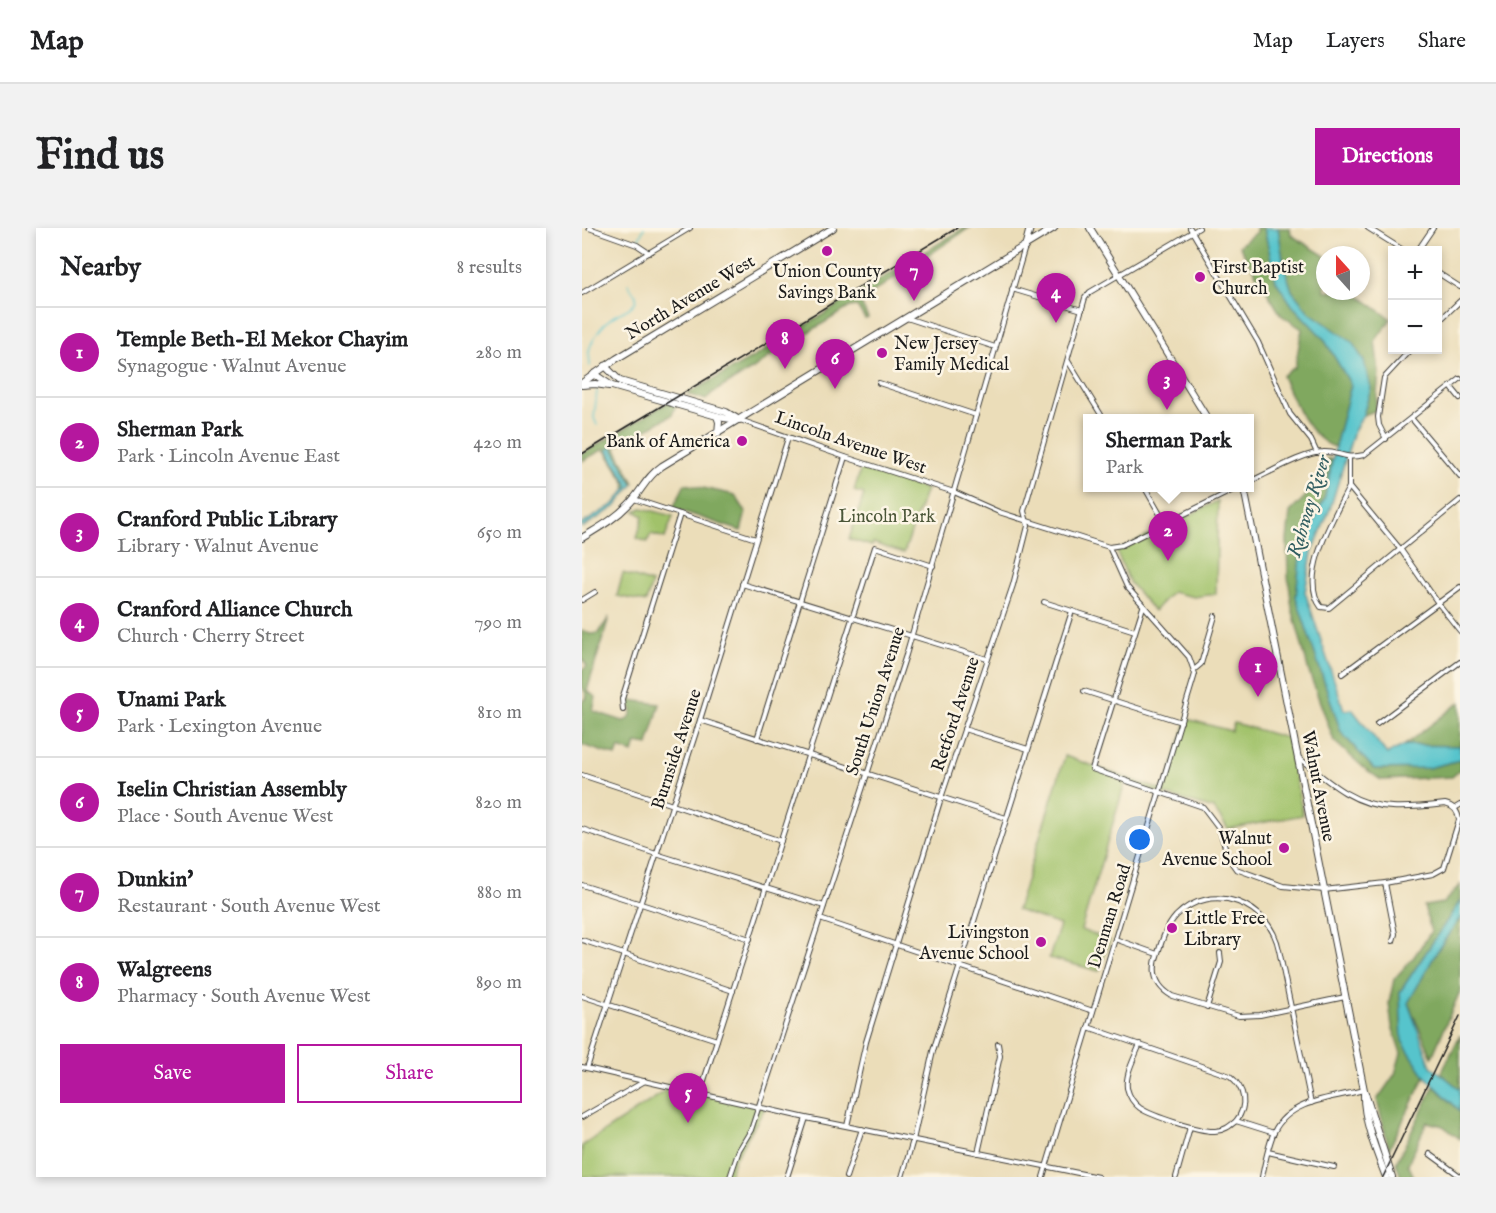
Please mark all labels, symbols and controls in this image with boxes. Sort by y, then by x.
text: Map [30,24,84,59]
text: Map [1253,28,1293,55]
text: Layers [1326,28,1385,55]
text: Share [1418,28,1466,55]
button: Directions [1315,128,1460,185]
text: Find us [36,130,164,183]
marker: Union County Savings Bank [820,244,834,258]
north arrow [1316,246,1370,300]
map controls [1388,246,1442,354]
button: + [1388,246,1442,300]
text: Nearby [60,251,141,284]
street label: North Avenue West [622,251,760,346]
pin: 7 [894,251,934,301]
text: 8 results [456,255,522,280]
place label: First Baptist Church [1212,257,1304,301]
place label: Union County Savings Bank [773,261,881,305]
marker: First Baptist Church [1193,270,1207,284]
pin: 4 [1036,274,1076,323]
button: − [1388,300,1442,354]
pin: 8 [766,320,804,369]
text: Temple Beth-El Mekor Chayim [117,326,408,354]
place label: New Jersey Family Medical [894,333,1009,377]
text: 1 [76,340,83,365]
text: 280 m [475,340,522,365]
pin: 6 [816,340,854,389]
marker: New Jersey Family Medical [875,346,889,360]
text: Synagogue · Walnut Avenue [117,354,346,379]
pin: 3 [1148,360,1186,410]
street label: Lincoln Avenue West [772,407,929,480]
popup [1083,414,1254,492]
text: Sherman Park [117,416,243,444]
text: Sherman Park [1106,427,1231,455]
text: 2 [75,430,84,455]
text: 420 m [473,430,522,455]
place label: Bank of America [606,431,730,454]
marker: Bank of America [735,434,749,448]
text: Park · Lincoln Avenue East [117,444,340,469]
water label: Rahway River [1282,451,1337,561]
text: Park [1106,455,1144,480]
text: Cranford Public Library [117,506,338,534]
park label: Lincoln Park [838,506,936,529]
pin: 2 [1148,512,1188,561]
text: 3 [76,520,83,545]
text: 650 m [477,520,522,545]
text: Library · Walnut Avenue [117,534,319,559]
text: Cranford Alliance Church [117,596,353,624]
text: 4 [75,610,84,635]
text: 790 m [474,610,522,635]
text: Church · Cherry Street [117,624,305,649]
street label: South Union Avenue [842,624,911,779]
pin: 1 [1238,648,1278,697]
street label: Retford Avenue [927,654,986,775]
text: Unami Park [117,686,226,714]
street label: Burnside Avenue [647,686,708,813]
text: 5 [76,700,83,725]
text: 810 m [477,700,522,725]
text: Park · Lexington Avenue [117,714,322,739]
street label: Walnut Avenue [1295,729,1340,844]
text: Iselin Christian Assembly [117,776,347,804]
text: 6 [75,790,84,815]
text: 820 m [475,790,522,815]
text: Place · South Avenue West [117,804,333,829]
your location [1125,825,1154,854]
place label: Walnut Avenue School [1161,828,1272,872]
marker: Walnut Avenue School [1277,841,1291,855]
street label: Denman Road [1084,861,1137,972]
text: Dunkin' [117,866,193,894]
text: 7 [75,880,84,905]
text: 880 m [477,880,522,905]
text: Restaurant · South Avenue West [117,894,381,919]
place label: Little Free Library [1184,908,1265,952]
marker: Little Free Library [1165,921,1179,935]
place label: Livingston Avenue School [918,922,1029,966]
marker: Livingston Avenue School [1034,935,1048,949]
text: Walgreens [117,956,212,984]
text: 8 [76,970,83,995]
text: 890 m [476,970,522,995]
text: Pharmacy · South Avenue West [117,984,371,1009]
button: Save [60,1044,285,1103]
button: Share [297,1044,522,1103]
pin: 5 [668,1074,708,1123]

